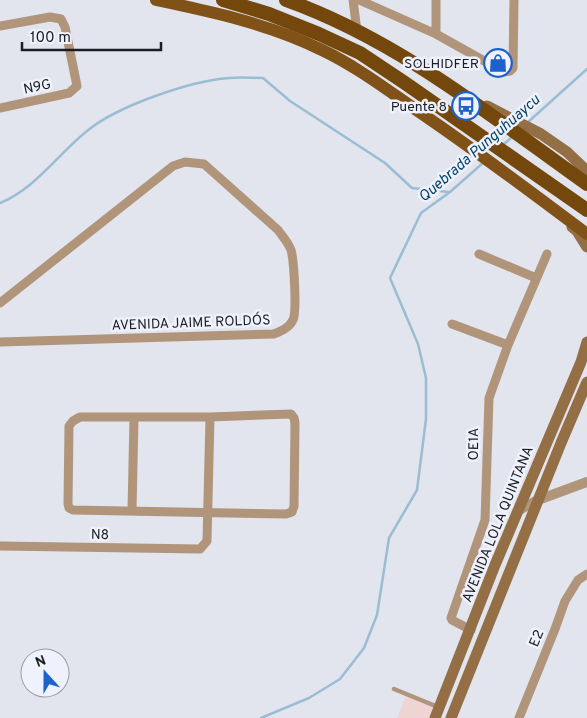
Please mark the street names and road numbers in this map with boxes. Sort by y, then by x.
street label: N9G [22,76,53,99]
street label: AVENIDA JAIME ROLDÓS [111,311,271,335]
street label: OE1A [466,427,483,461]
street label: AVENIDA LOLA QUINTANA [459,444,538,605]
street label: N8 [91,527,109,544]
street label: E2 [526,627,549,650]

